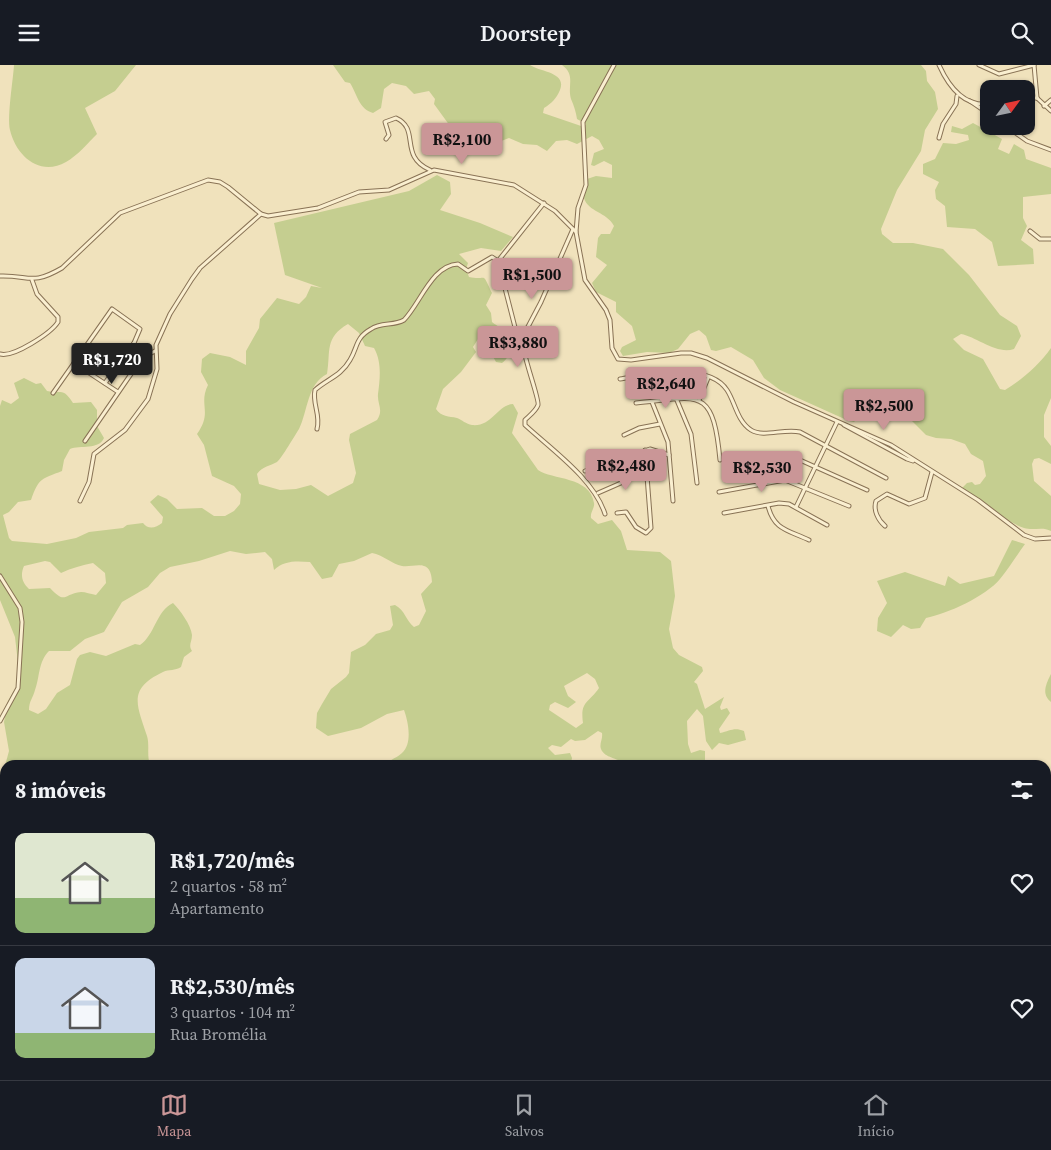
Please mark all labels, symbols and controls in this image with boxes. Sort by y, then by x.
text: Doorstep [480,18,571,48]
icon: menu [15,19,43,47]
icon: search [1008,19,1036,47]
north arrow [980,80,1035,135]
map controls [980,80,1035,135]
pin: R$2,100 [416,123,508,165]
text: R$2,100 [432,128,492,150]
pin: R$1,500 [486,257,578,300]
text: R$1,500 [502,263,562,285]
pin: R$3,880 [472,325,564,368]
text: R$3,880 [488,331,548,353]
pin: R$1,720 [66,343,158,385]
text: R$1,720 [82,348,142,370]
pin: R$2,640 [620,367,712,409]
text: R$2,640 [636,372,696,394]
pin: R$2,500 [838,389,930,431]
text: R$2,500 [854,394,914,416]
pin: R$2,480 [580,449,672,491]
pin: R$2,530 [716,451,808,493]
text: R$2,480 [596,454,656,476]
text: R$2,530 [732,456,792,478]
text: 8 imóveis [15,776,106,805]
icon: filters [1008,776,1036,804]
text: R$1,720/mês [170,846,295,875]
icon: home [55,853,115,913]
icon: heart [1008,869,1036,897]
text: 2 quartos · 58 m² [170,875,287,897]
text: Apartamento [170,897,264,919]
text: R$2,530/mês [170,972,295,1001]
icon: home [55,978,115,1038]
icon: heart [1008,994,1036,1022]
text: 3 quartos · 104 m² [170,1001,295,1023]
text: Rua Bromélia [170,1023,267,1045]
tab: Mapa [157,1091,191,1141]
tab: Salvos [505,1091,544,1141]
tab: Início [858,1091,894,1141]

